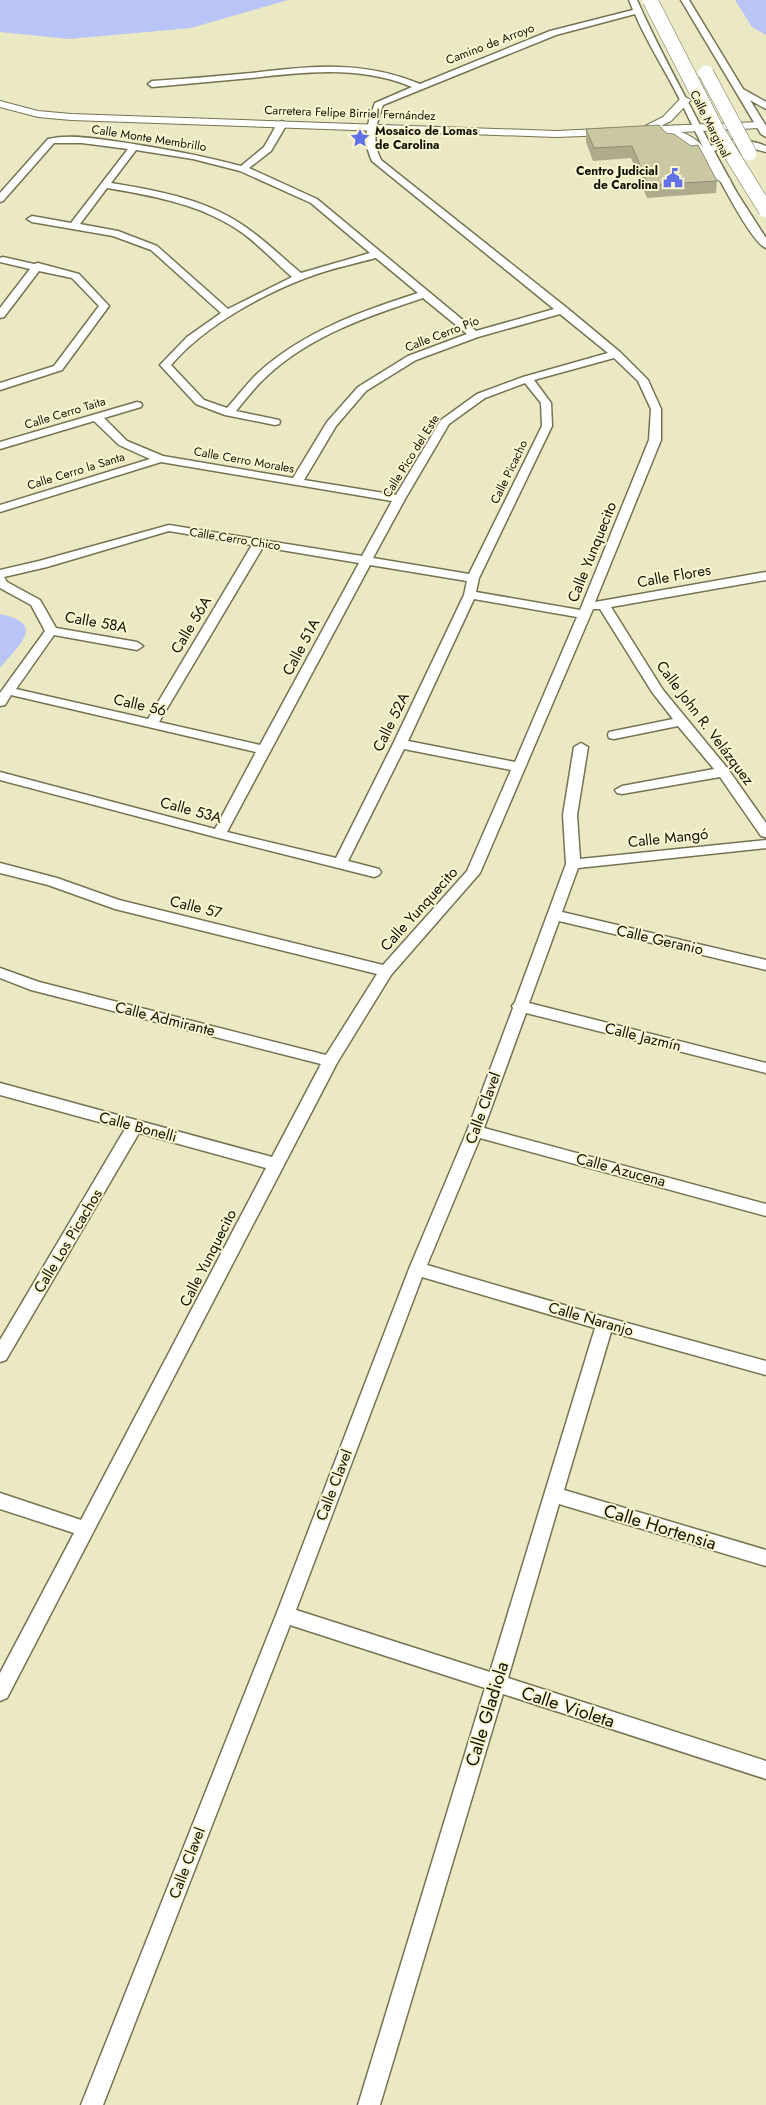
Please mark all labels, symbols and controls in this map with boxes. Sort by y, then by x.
street label: Camino de Arroyo [443,19,537,69]
street label: Calle Marginal [685,87,735,161]
street label: Carretera Felipe Birriel Fernández [264,101,436,125]
street label: Calle Monte Membrillo [90,120,208,156]
place label: Mosaico de Lomas de Carolina [375,122,478,154]
place icon: Mosaico de Lomas de Carolina [349,127,371,149]
place label: Centro Judicial de Carolina [576,162,658,194]
public building icon: Centro Judicial de Carolina [662,167,684,189]
street label: Calle Cerro Pío [402,311,482,356]
street label: Calle Cerro Taita [22,392,108,434]
street label: Calle Pico del Este [378,411,444,501]
street label: Calle Picacho [486,437,532,507]
street label: Calle Cerro Morales [192,442,296,478]
street label: Calle Cerro la Santa [25,448,127,494]
street label: Calle Yunquecito [562,498,622,606]
street label: Calle Cerro Chico [188,523,282,555]
street label: Calle Flores [635,559,713,593]
street label: Calle 56A [165,592,217,658]
street label: Calle 58A [63,606,129,638]
street label: Calle 51A [277,615,325,679]
street label: Calle John R. Velázquez [651,656,759,790]
street label: Calle 56 [111,688,169,722]
street label: Calle 52A [367,689,415,755]
street label: Calle 53A [158,791,224,829]
street label: Calle Mangó [627,823,709,853]
street label: Calle Yunquecito [375,862,463,956]
street label: Calle 57 [168,890,224,924]
street label: Calle Geranio [615,919,705,961]
street label: Calle Admirante [113,996,218,1042]
street label: Calle Jazmín [603,1017,683,1057]
street label: Calle Clavel [460,1069,506,1147]
street label: Calle Bonelli [97,1106,179,1148]
street label: Calle Azucena [574,1147,668,1193]
street label: Calle Los Picachos [28,1185,108,1297]
street label: Calle Yunquecito [174,1206,242,1310]
street label: Calle Naranjo [546,1296,636,1342]
street label: Calle Clavel [310,1446,358,1524]
street label: Calle Hortensia [601,1498,719,1556]
street label: Calle Gladiola [459,1658,515,1770]
street label: Calle Violeta [518,1680,618,1734]
street label: Calle Clavel [163,1824,211,1902]

